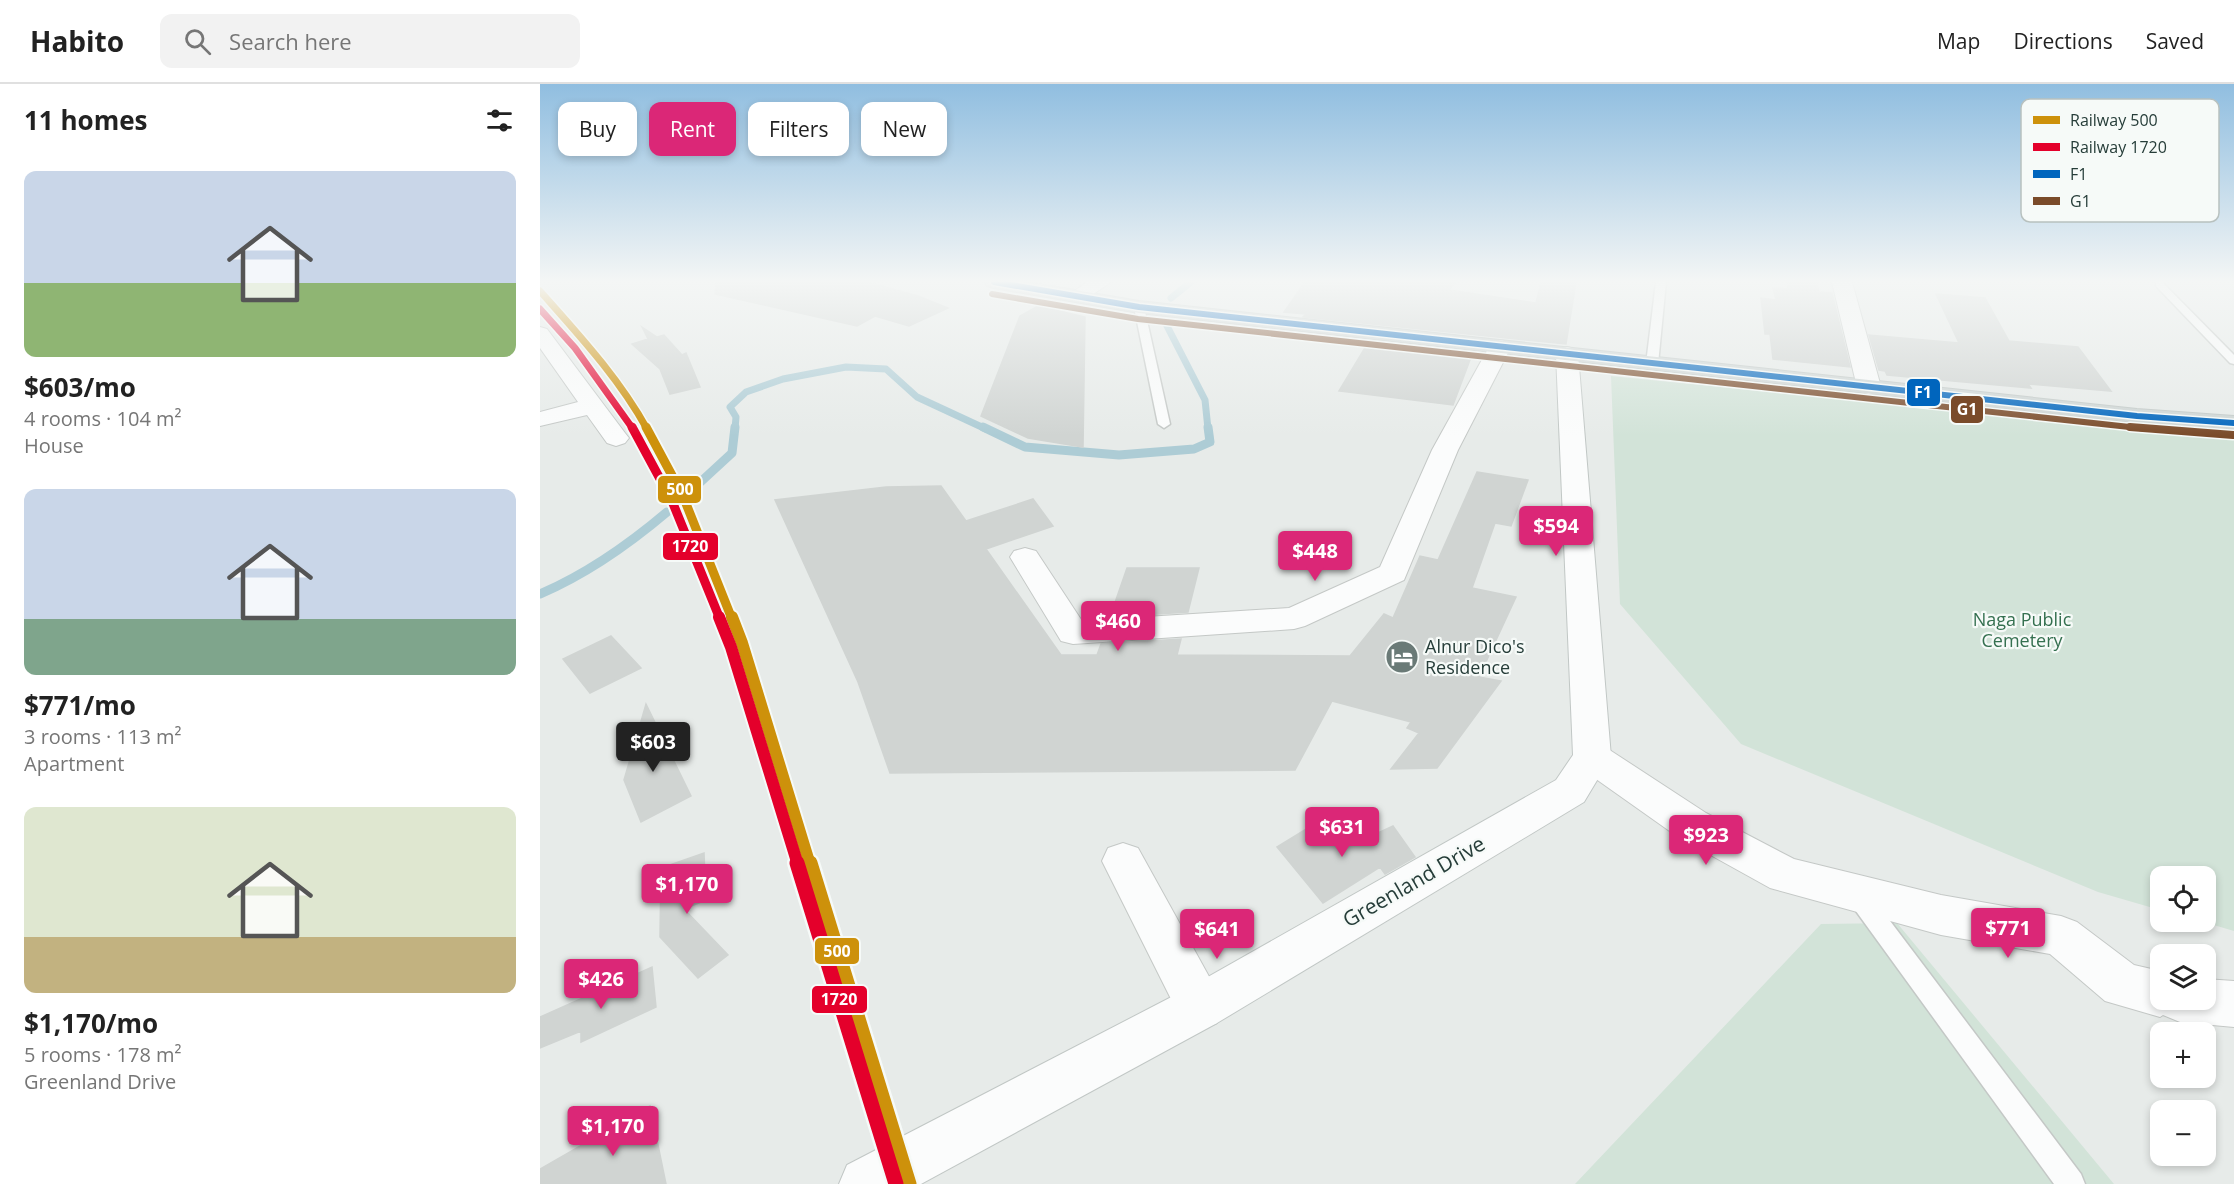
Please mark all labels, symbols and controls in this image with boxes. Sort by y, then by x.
search box [160,14,580,68]
text: Habito [30,22,124,60]
icon: search [181,25,214,58]
text: Search here [229,26,352,56]
text: Map [1937,27,1980,55]
text: Directions [2013,27,2113,55]
text: Saved [2146,27,2204,55]
legend [2021,99,2219,222]
text: 11 homes [24,102,148,138]
chip: Buy [558,102,637,156]
chip: Rent [649,102,736,156]
chip: Filters [748,102,849,156]
chip: New [861,102,947,156]
icon: filters [483,104,516,137]
text: Railway 500 [2070,109,2158,131]
text: Railway 1720 [2070,136,2167,158]
text: F1 [2070,163,2087,185]
text: G1 [2070,190,2091,212]
icon: home [216,210,324,318]
text: $603/mo [24,369,136,405]
line badge: F1 [1906,378,1941,407]
text: F1 [1914,381,1932,403]
line badge: G1 [1950,395,1984,424]
text: G1 [1957,398,1977,420]
text: 4 rooms · 104 m² [24,405,182,432]
text: House [24,432,84,459]
line badge: 500 [657,475,702,504]
text: 500 [666,478,694,500]
pin: $594 [1520,506,1592,557]
text: $594 [1533,512,1579,539]
icon: home [216,528,324,636]
pin: $448 [1279,531,1351,582]
line badge: 1720 [662,532,719,561]
text: 1720 [672,535,708,557]
text: $448 [1292,537,1338,564]
pin: $460 [1082,601,1154,652]
text: $460 [1095,607,1141,634]
park label: Naga Public Cemetery [1973,607,2072,652]
place label: Alnur Dico's Residence [1425,634,1525,679]
hotel icon: Alnur Dico's Residence [1384,639,1420,675]
text: $771/mo [24,687,136,723]
pin: $603 [617,722,689,773]
text: 3 rooms · 113 m² [24,723,182,750]
text: $603 [630,728,676,755]
text: Apartment [24,750,124,777]
pin: $631 [1306,807,1378,858]
text: $631 [1319,813,1365,840]
pin: $923 [1670,815,1742,866]
text: $923 [1683,821,1729,848]
street label: Greenland Drive [1337,829,1490,933]
icon: home [216,846,324,954]
pin: $1,170 [638,864,736,915]
map controls [2150,866,2216,1166]
button: locate [2150,866,2216,932]
text: $1,170 [656,870,718,897]
pin: $771 [1972,908,2044,959]
pin: $641 [1181,909,1253,960]
text: $771 [1985,914,2031,941]
text: $641 [1194,915,1240,942]
line badge: 500 [814,937,860,965]
text: 500 [823,940,851,962]
button: layers [2150,944,2216,1010]
pin: $426 [565,959,637,1010]
text: $426 [578,965,624,992]
line badge: 1720 [811,985,868,1014]
text: 1720 [821,988,857,1010]
text: $1,170/mo [24,1005,158,1041]
button: + [2150,1022,2216,1088]
text: 5 rooms · 178 m² [24,1041,182,1068]
text: Greenland Drive [24,1068,176,1095]
button: − [2150,1100,2216,1166]
pin: $1,170 [564,1106,662,1157]
text: $1,170 [582,1112,644,1139]

